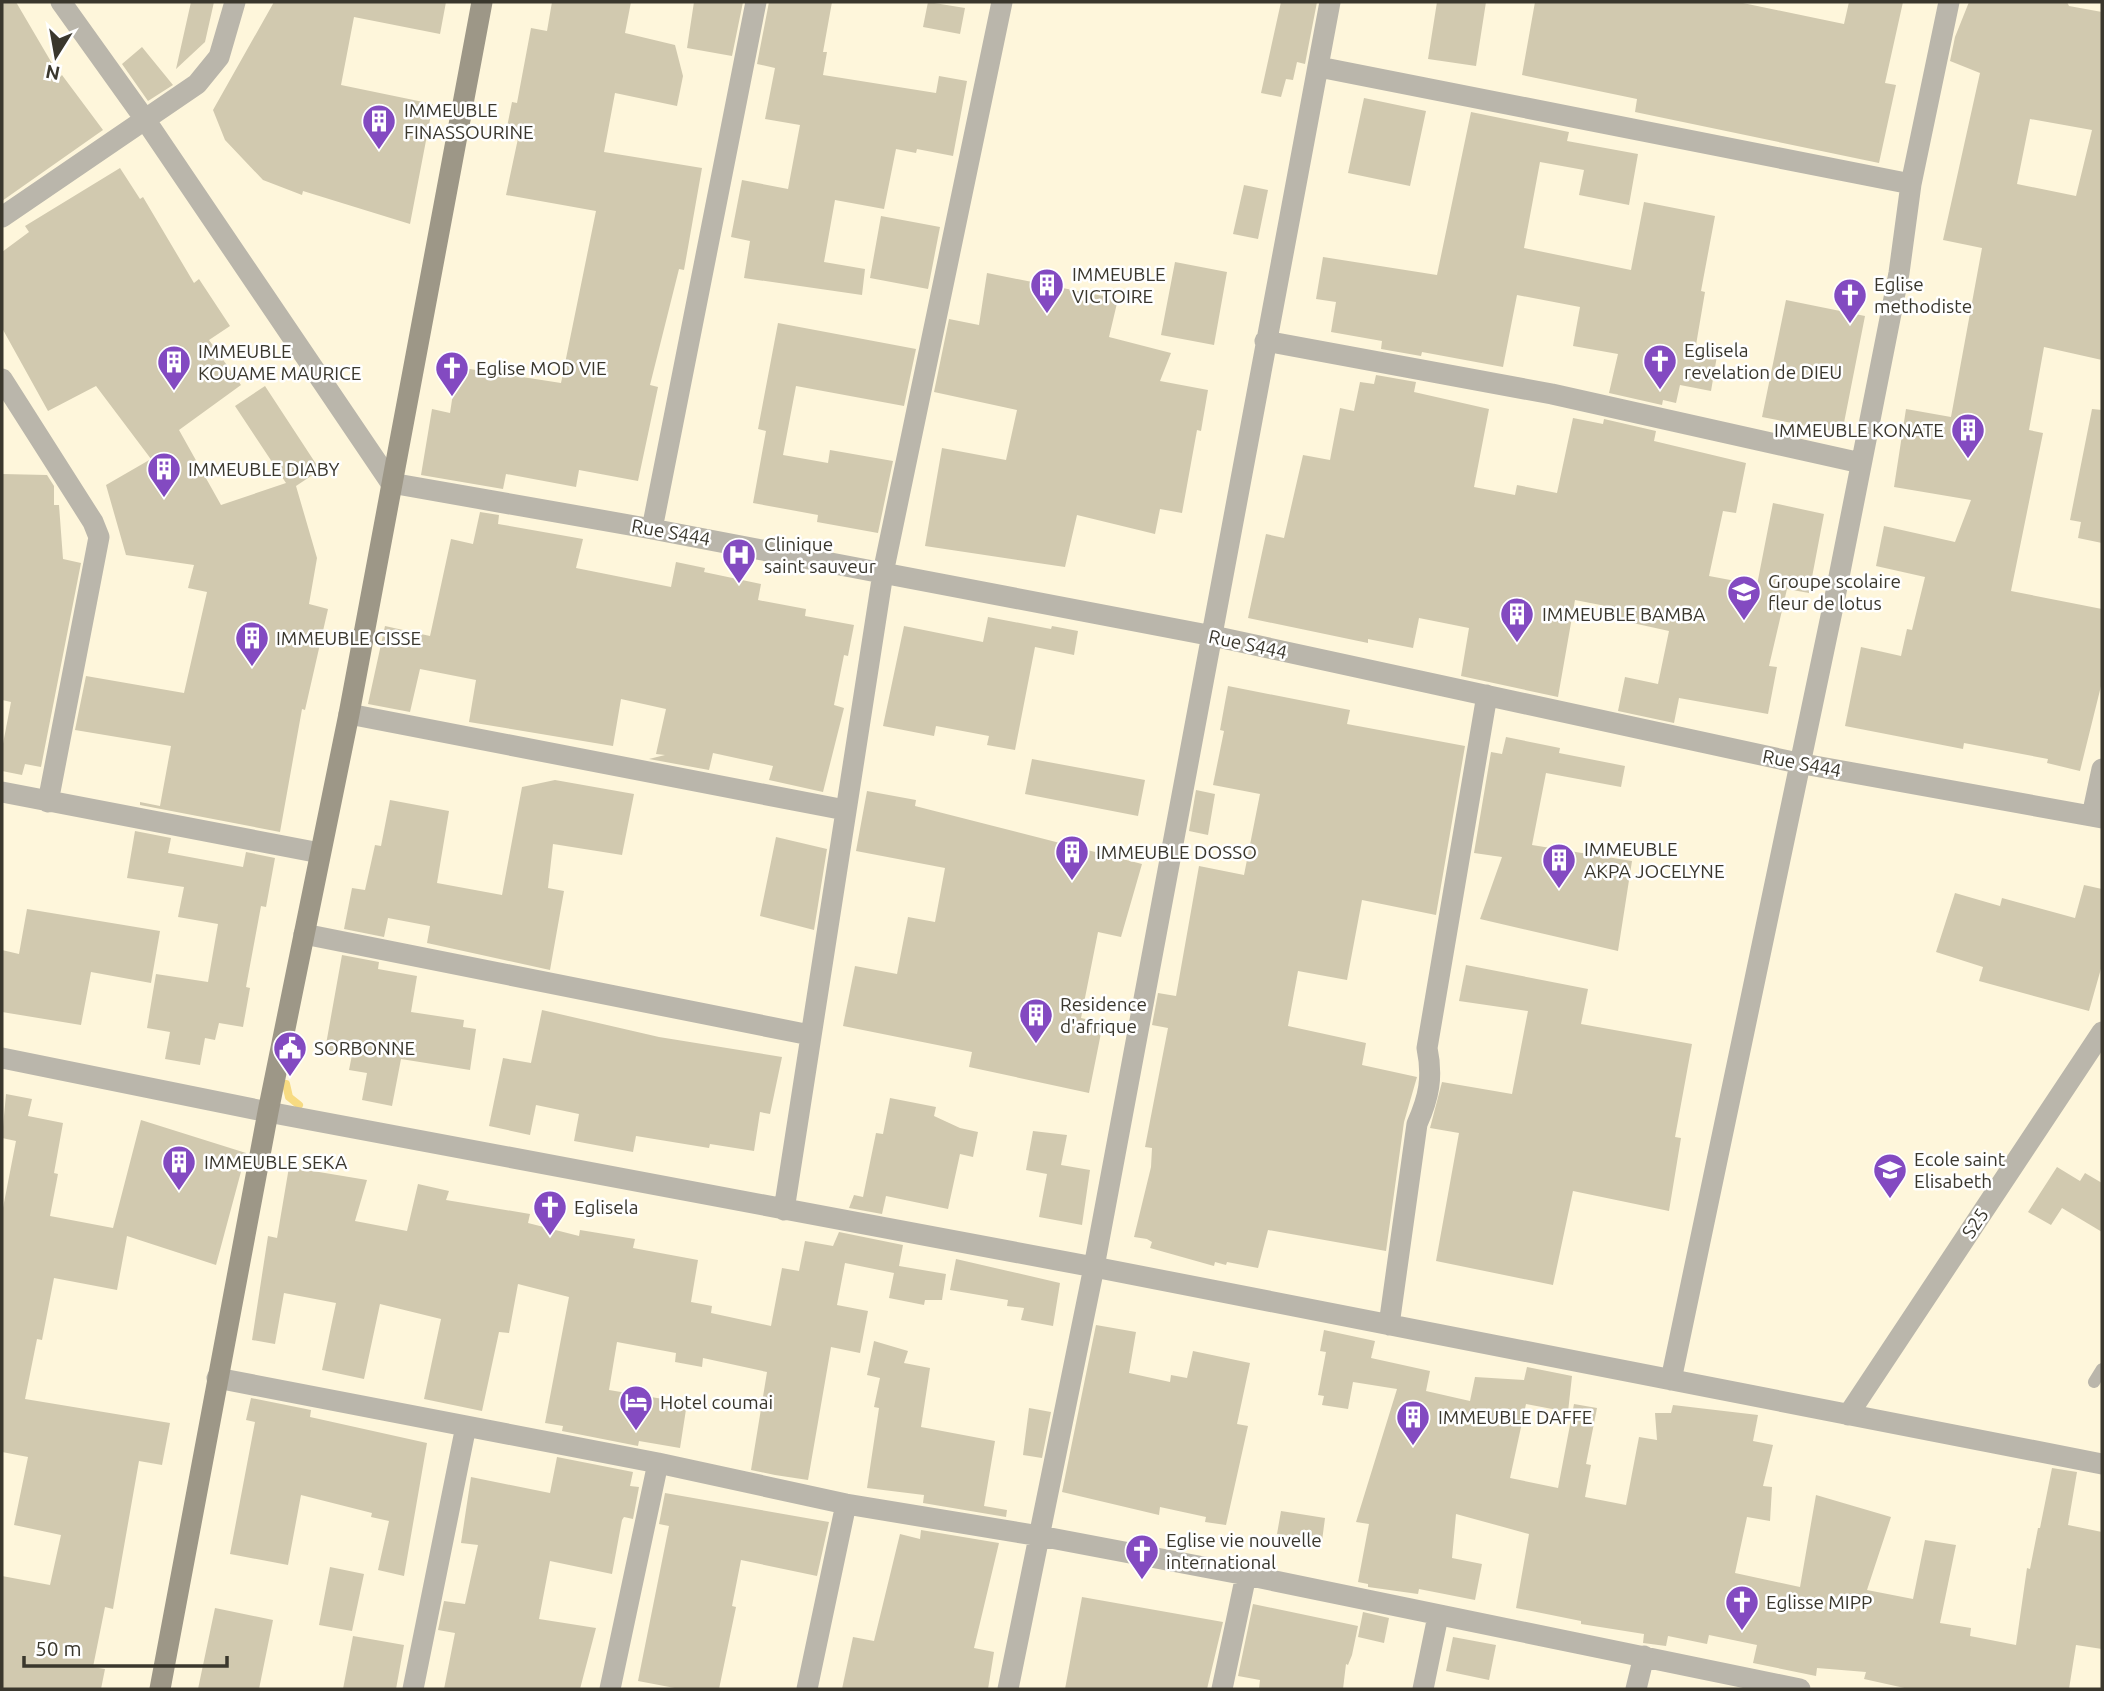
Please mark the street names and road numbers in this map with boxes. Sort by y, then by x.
street label: Rue S444 [630,514,712,550]
street label: Rue S444 [1207,625,1289,663]
street label: Rue S444 [1761,745,1843,781]
street label: S25 [1957,1204,1993,1242]

